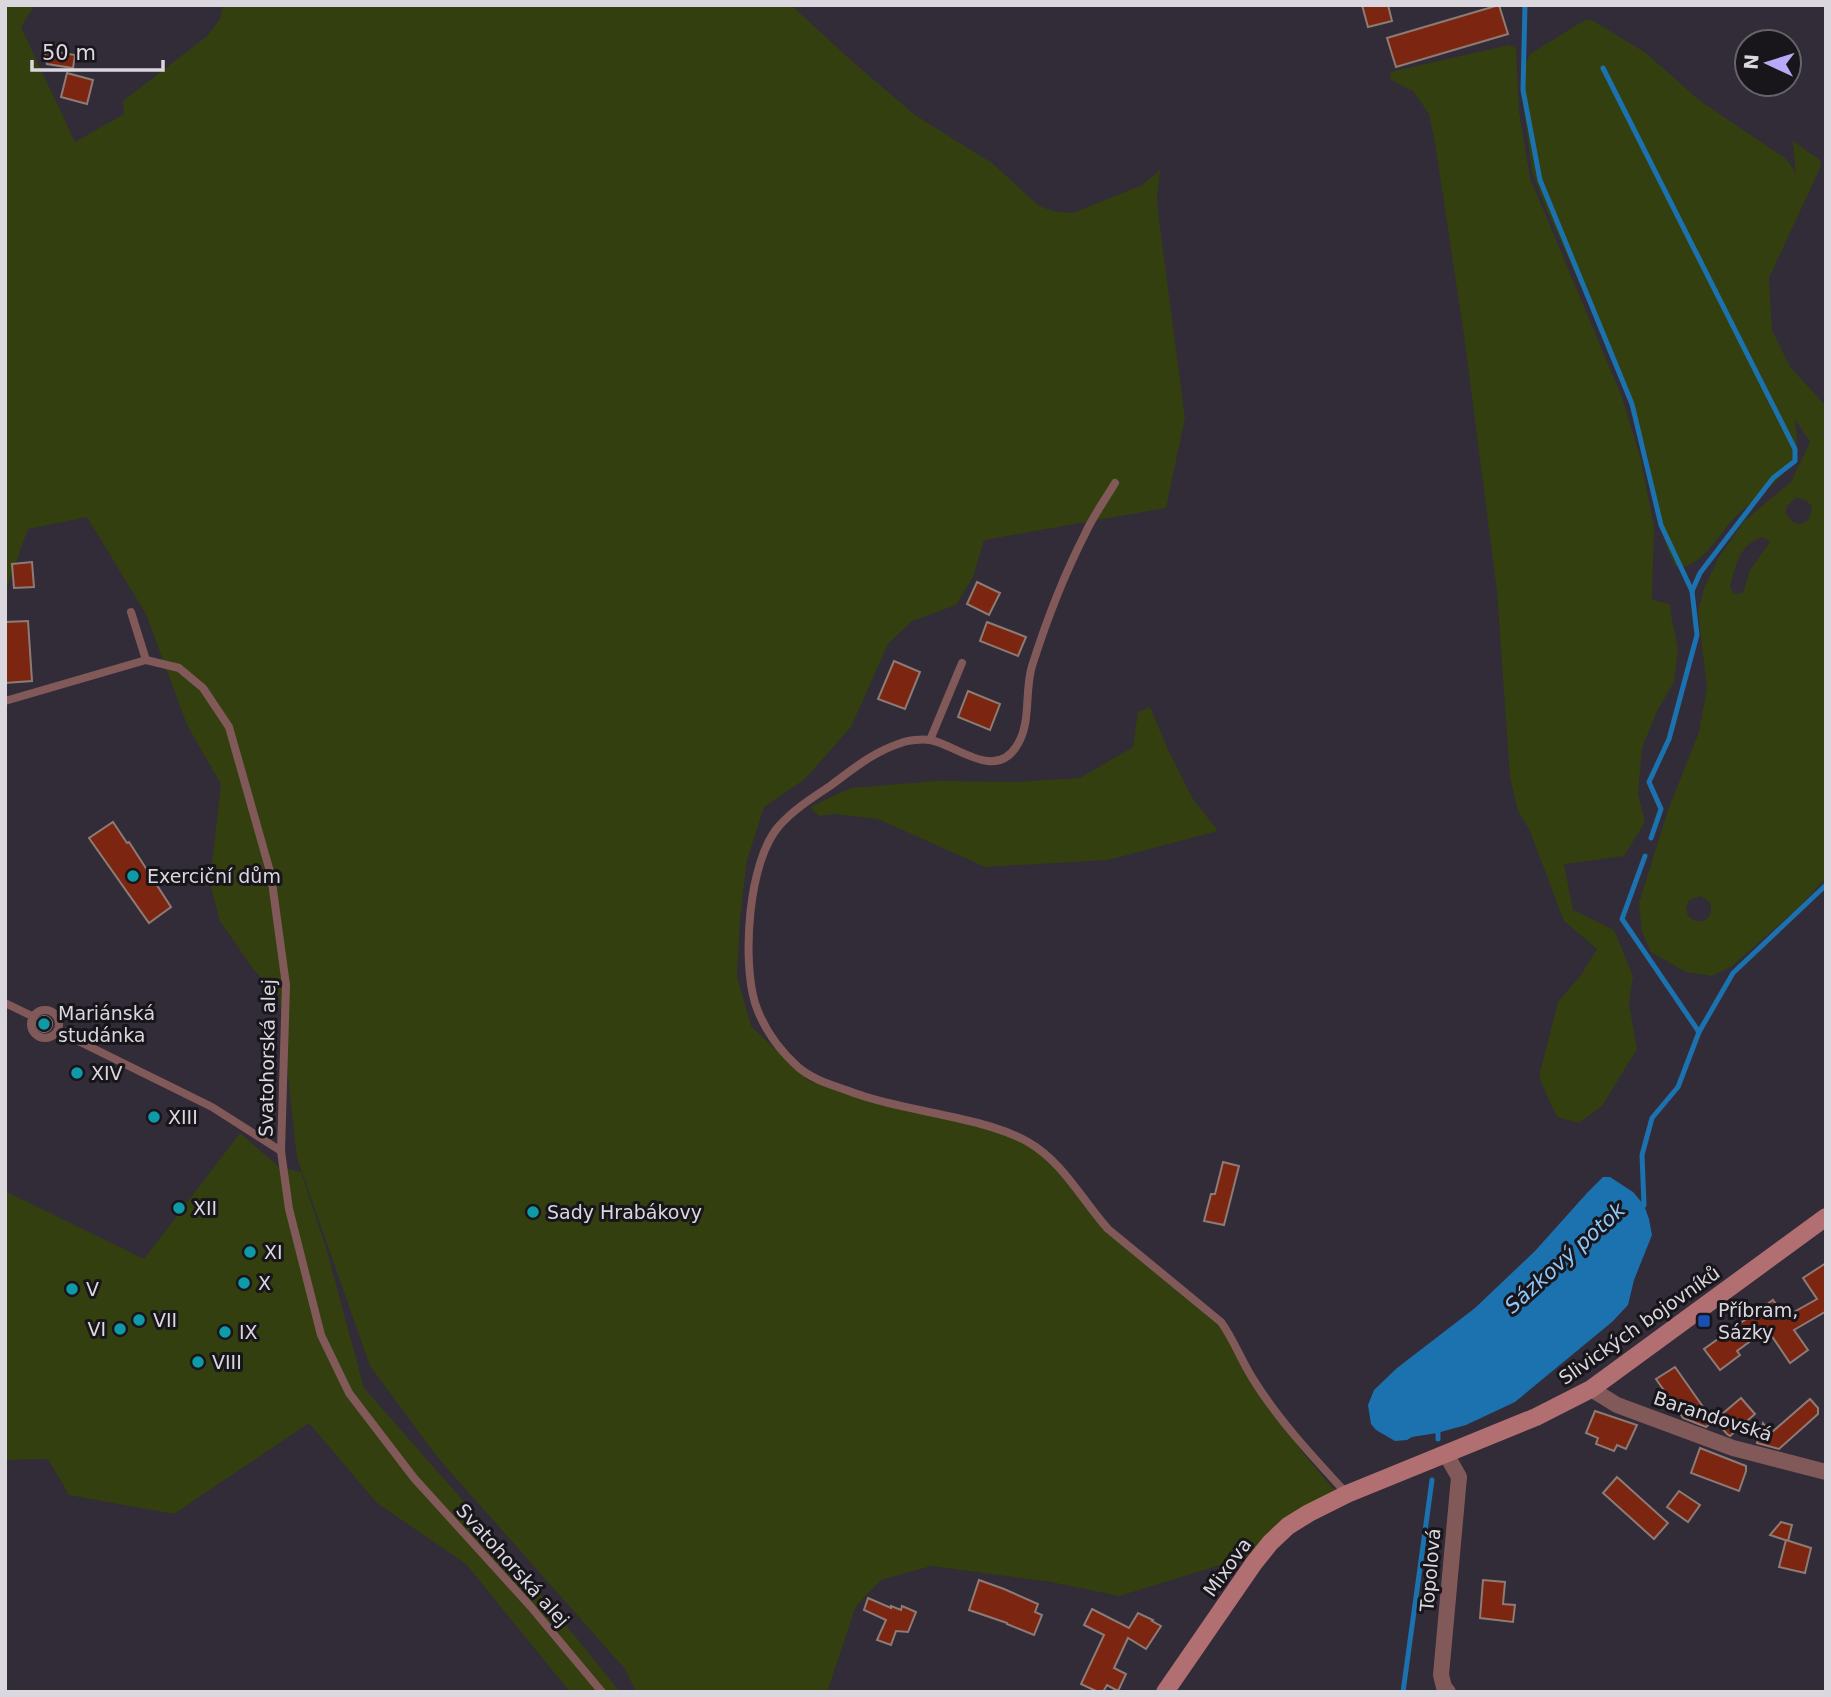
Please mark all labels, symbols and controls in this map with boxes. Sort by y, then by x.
scale bar [32,28,163,72]
north arrow [1733,28,1803,98]
text: 50 m [42,41,96,65]
text: N [1740,53,1763,71]
place label: Exerciční dům [147,865,281,887]
marker: Exerciční dům [125,868,141,884]
street label: Svatohorská alej [255,979,279,1137]
place label: Mariánská studánka [58,1002,155,1046]
marker: Mariánská studánka [36,1016,52,1032]
place label: XIV [91,1062,123,1084]
marker: XIV [69,1065,85,1081]
place label: XIII [168,1106,198,1128]
marker: XIII [146,1109,162,1125]
place label: XII [193,1197,217,1219]
water label: Sázkový potok [1500,1197,1631,1318]
marker: XII [171,1200,187,1216]
place label: Sady Hrabákovy [547,1201,702,1223]
marker: Sady Hrabákovy [525,1204,541,1220]
place label: XI [264,1241,283,1263]
marker: XI [242,1244,258,1260]
street label: Slivických bojovníků [1554,1261,1724,1389]
place label: X [258,1272,271,1294]
marker: X [236,1275,252,1291]
place label: V [86,1278,99,1300]
marker: V [64,1281,80,1297]
place label: Příbram, Sázky [1718,1299,1798,1343]
place label: VII [153,1309,177,1331]
marker: VII [131,1312,147,1328]
marker: Příbram, Sázky [1696,1313,1712,1329]
place label: VI [87,1318,106,1340]
marker: VI [112,1321,128,1337]
place label: IX [239,1321,258,1343]
marker: IX [217,1324,233,1340]
place label: VIII [212,1351,242,1373]
marker: VIII [190,1354,206,1370]
street label: Barandovská [1651,1386,1775,1446]
street label: Svatohorská alej [452,1499,574,1631]
street label: Topolová [1415,1527,1445,1614]
street label: Mixova [1198,1533,1256,1601]

